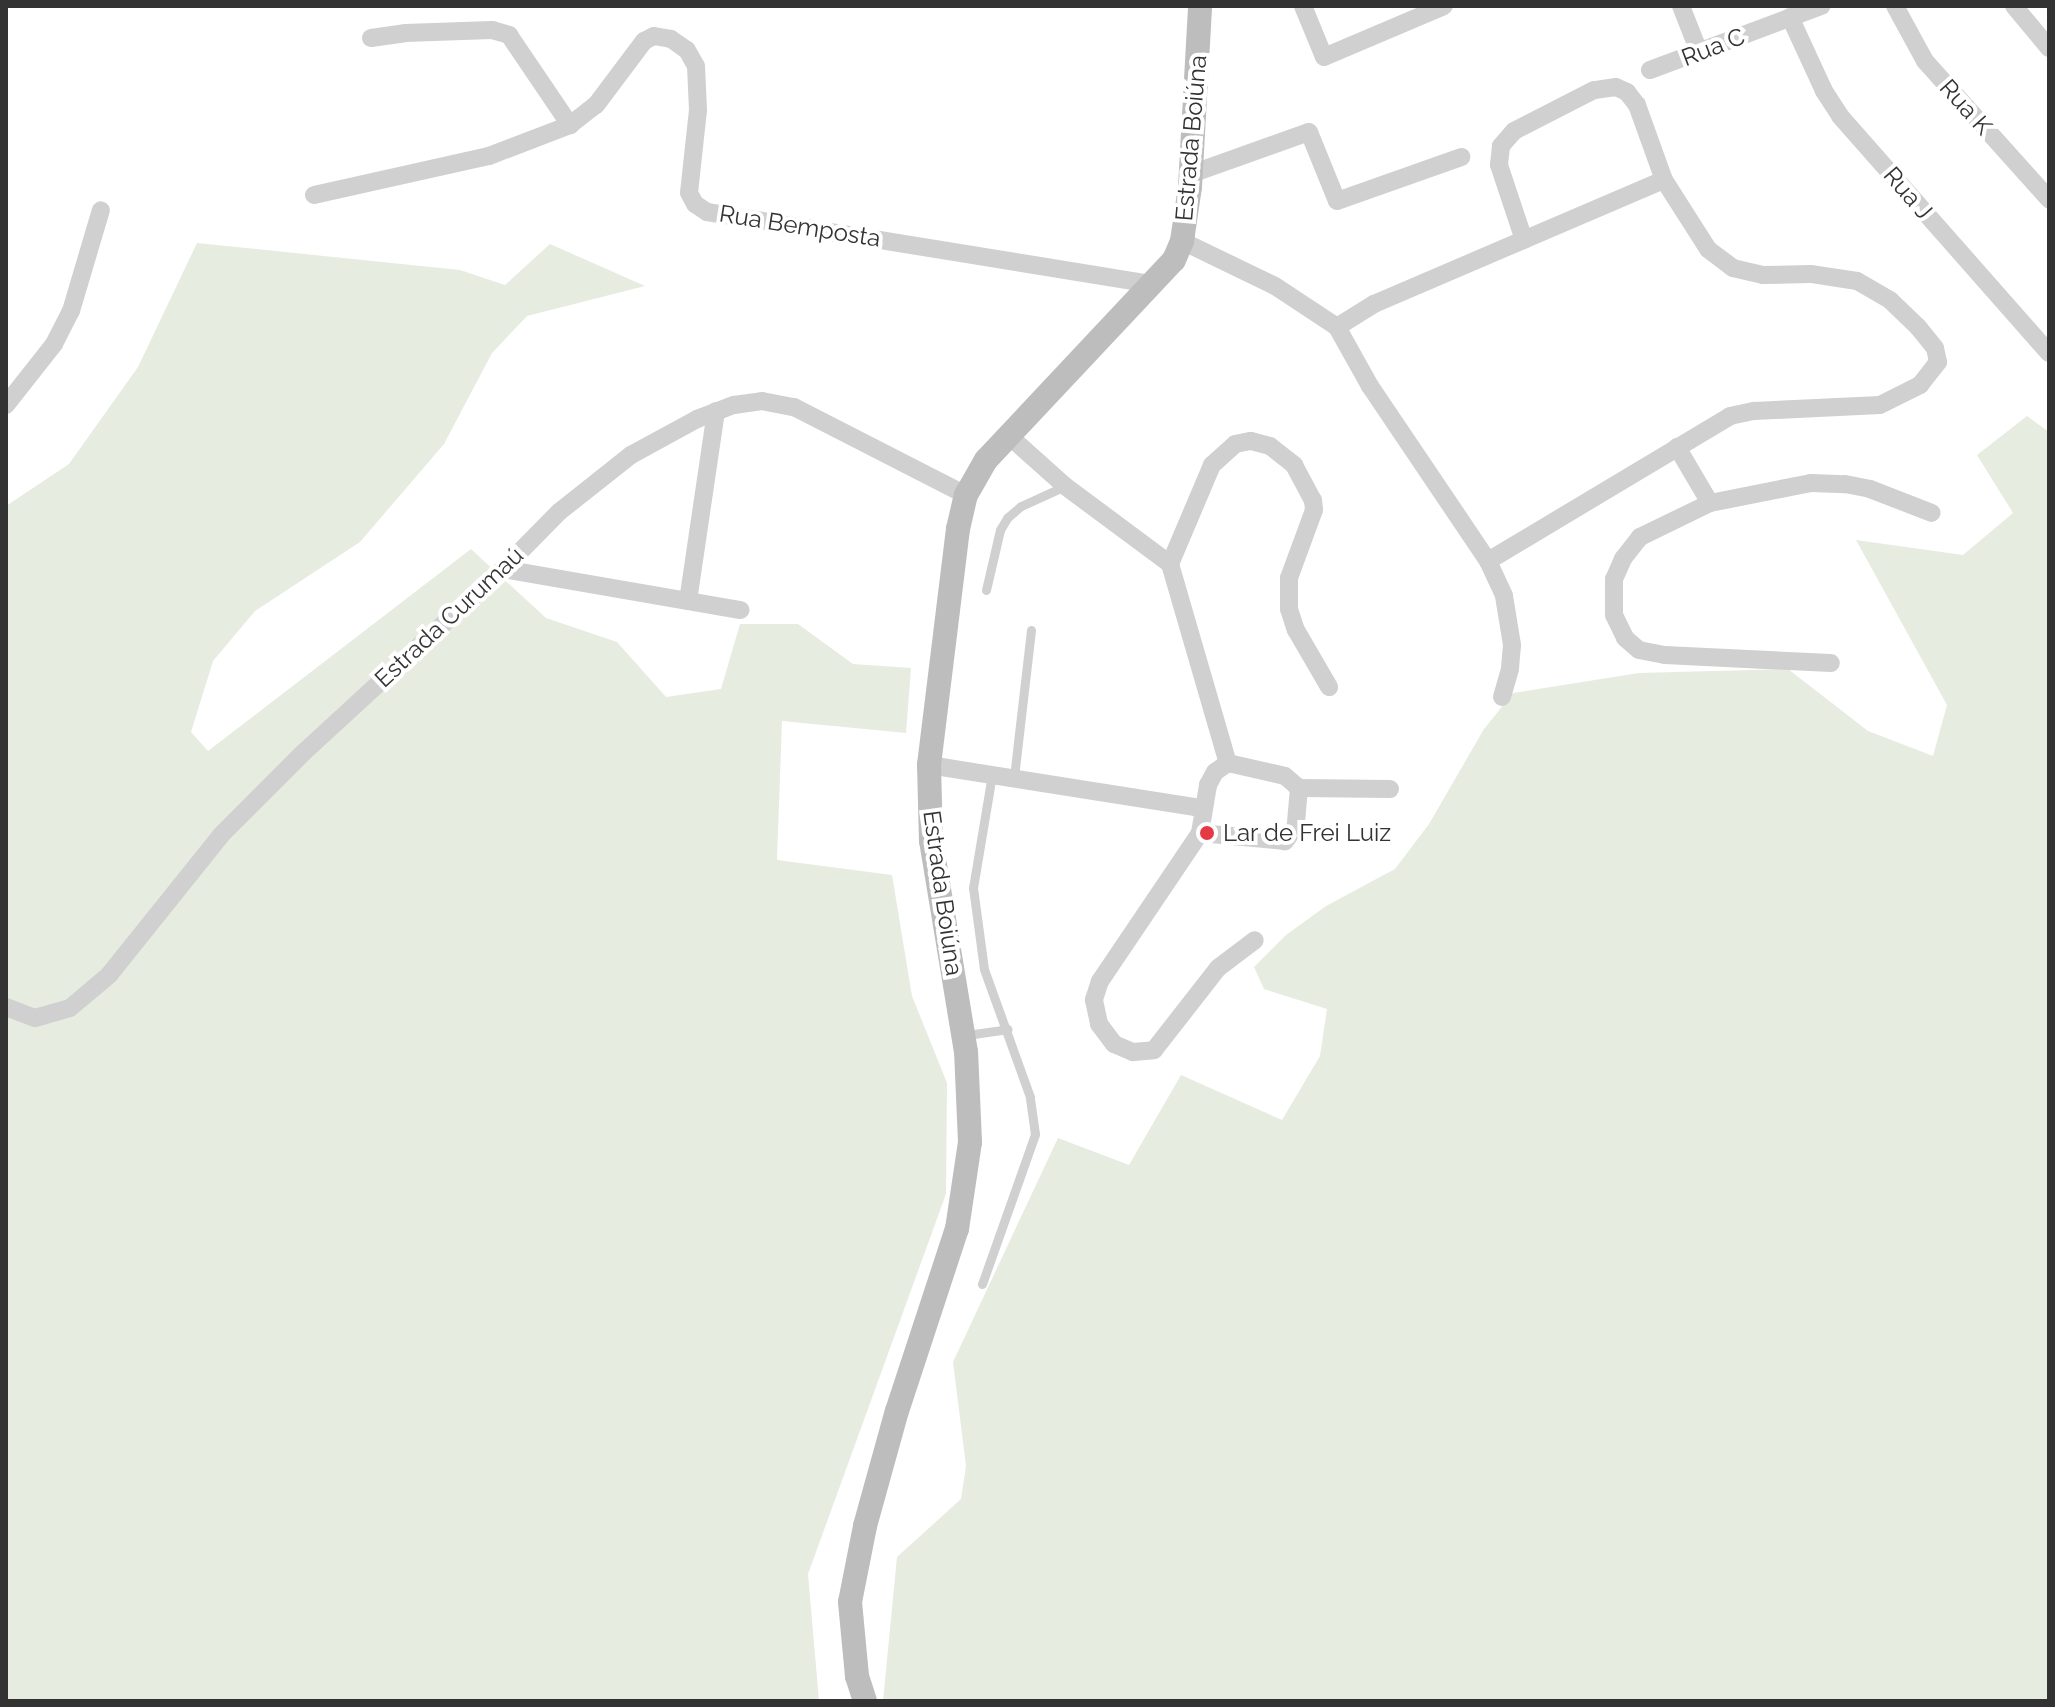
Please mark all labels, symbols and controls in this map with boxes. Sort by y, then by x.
street label: Rua C [1677,22,1749,72]
street label: Estrada Boiúna [1169,54,1213,222]
street label: Rua K [1934,73,1998,141]
street label: Rua J [1877,161,1939,225]
street label: Rua Bemposta [717,199,883,253]
street label: Estrada Curumaú [369,541,529,693]
street label: Estrada Boiúna [917,809,969,977]
place label: Lar de Frei Luiz [1223,819,1392,847]
marker: Lar de Frei Luiz [1198,824,1216,842]

